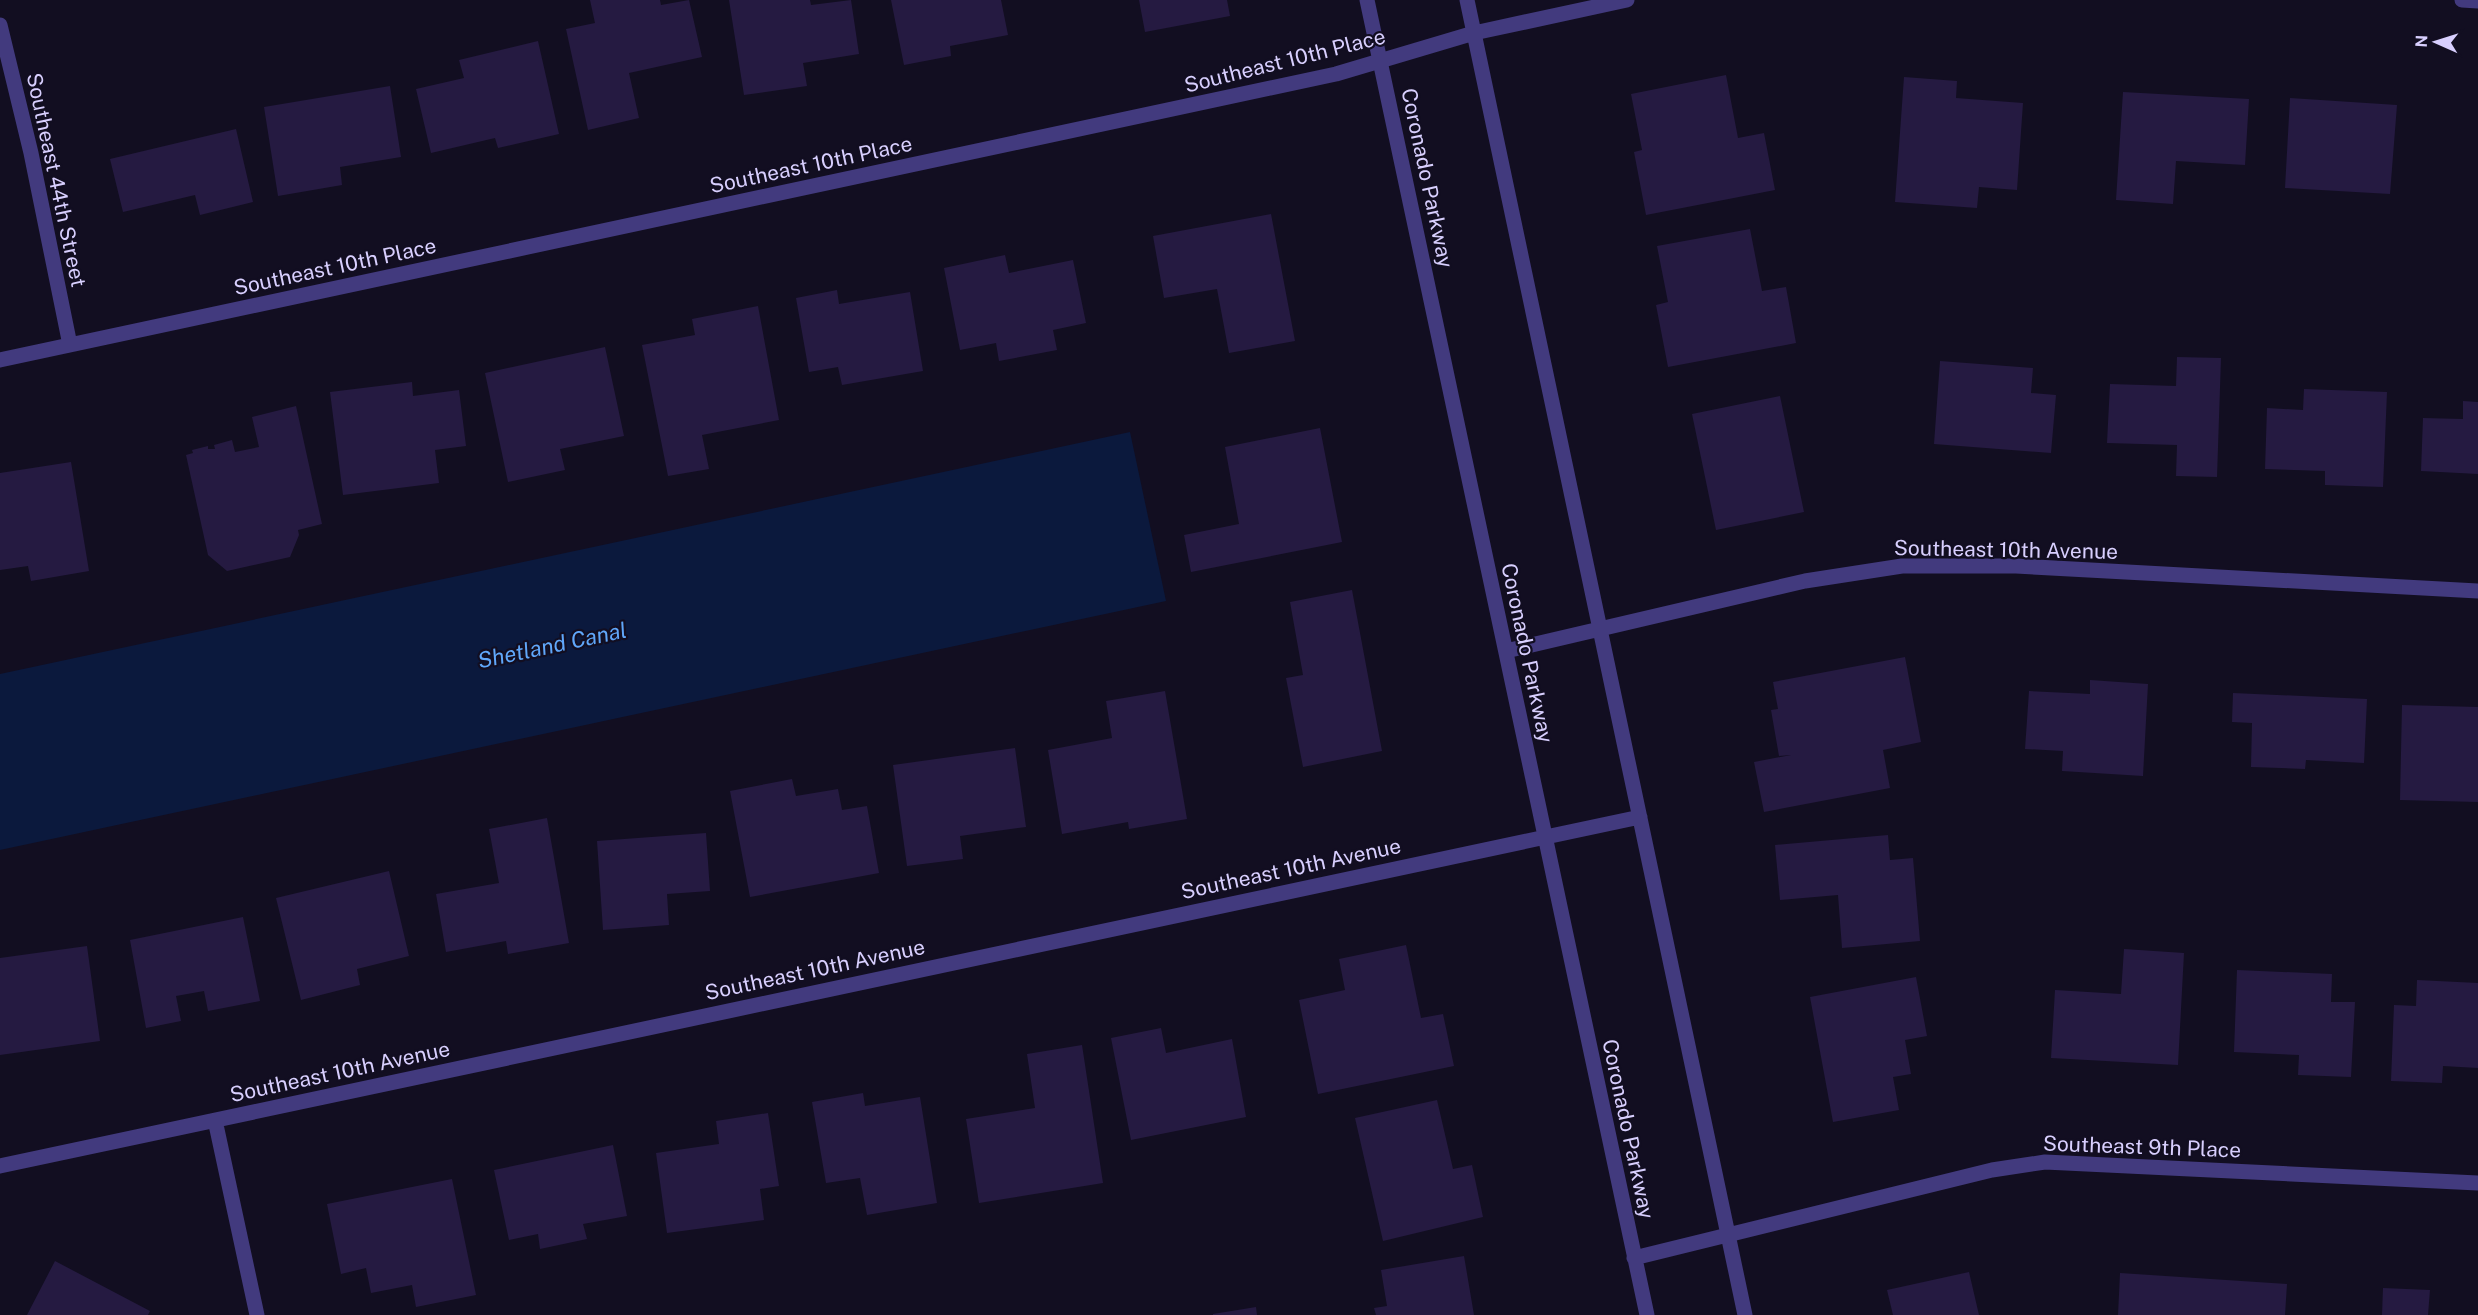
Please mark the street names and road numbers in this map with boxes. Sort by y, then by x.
street label: Southeast 10th Place [1182,23,1388,98]
street label: Southeast 44th Street [22,70,91,289]
street label: Coronado Parkway [1396,86,1459,270]
street label: Southeast 10th Place [707,131,915,198]
street label: Southeast 10th Place [231,233,439,300]
street label: Southeast 10th Avenue [1894,535,2118,564]
street label: Coronado Parkway [1496,561,1559,745]
street label: Southeast 10th Avenue [1179,833,1403,904]
street label: Southeast 10th Avenue [703,934,927,1005]
street label: Southeast 10th Avenue [228,1036,452,1107]
street label: Coronado Parkway [1597,1037,1660,1221]
street label: Southeast 9th Place [2043,1131,2242,1162]

